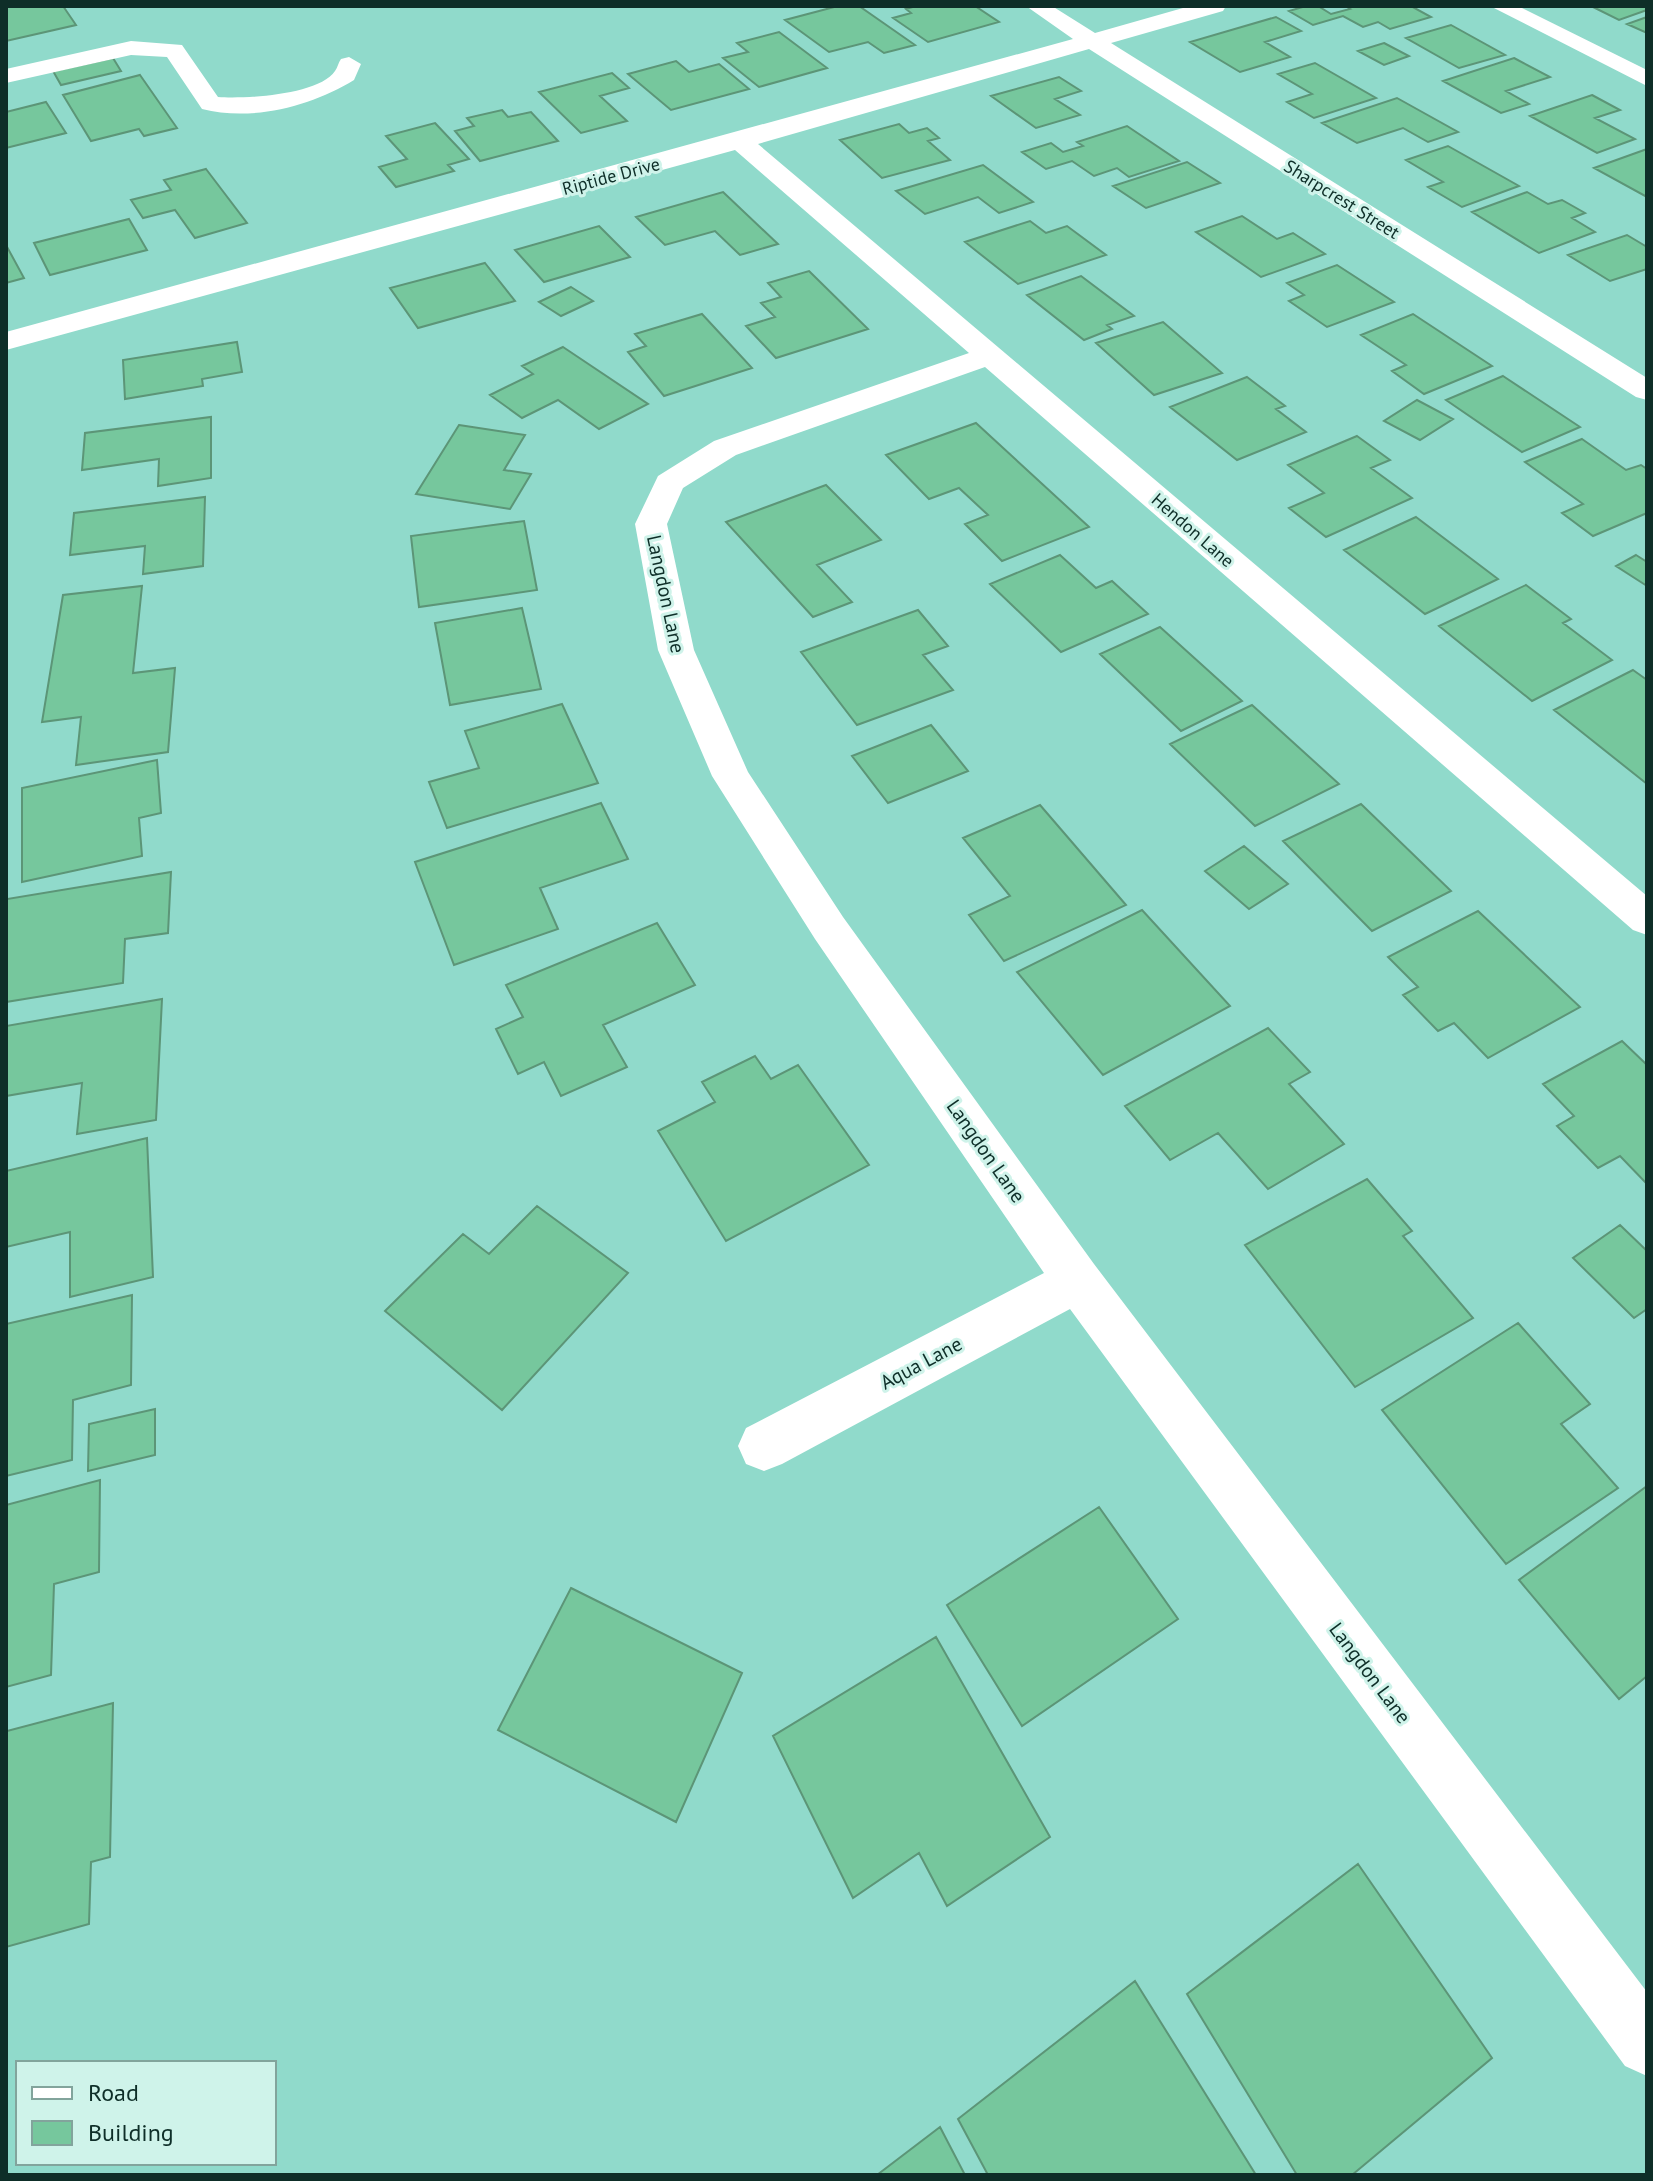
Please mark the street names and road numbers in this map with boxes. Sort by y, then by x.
street label: Riptide Drive [560,152,662,200]
street label: Sharpcrest Street [1280,154,1404,244]
street label: Hendon Lane [1147,488,1239,572]
street label: Langdon Lane [641,532,691,656]
street label: Langdon Lane [941,1094,1031,1208]
street label: Aqua Lane [876,1331,966,1395]
street label: Langdon Lane [1323,1617,1417,1729]

